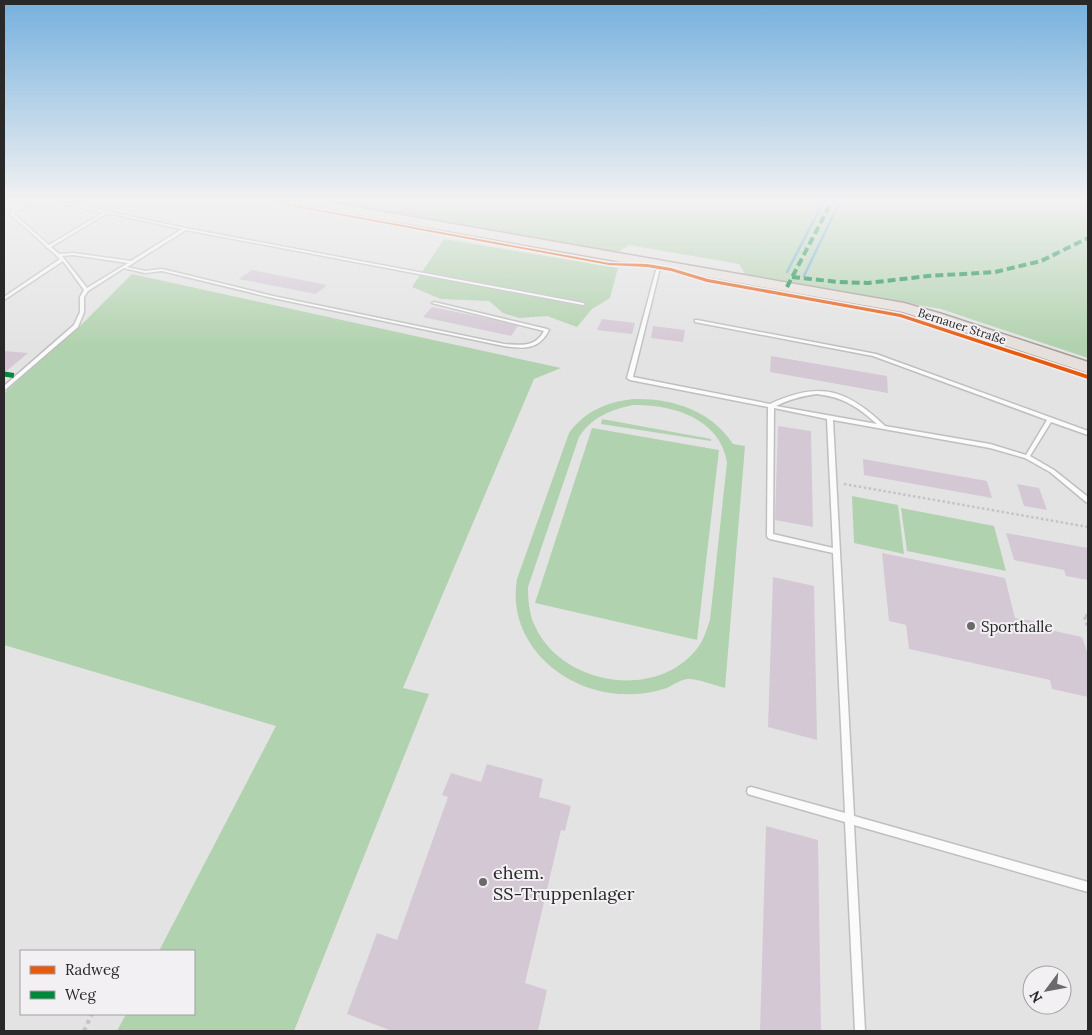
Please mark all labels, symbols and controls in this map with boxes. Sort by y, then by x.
street label: Bernauer Straße [916,305,1009,347]
place label: Sporthalle [981,617,1053,636]
marker: Sporthalle [965,620,977,632]
place label: ehem. SS-Truppenlager [493,861,635,905]
marker: ehem. SS-Truppenlager [477,876,489,888]
legend [20,950,195,1015]
text: Radweg [65,960,120,979]
north arrow [1022,965,1072,1015]
text: Weg [65,985,96,1004]
text: N [1025,987,1046,1006]

